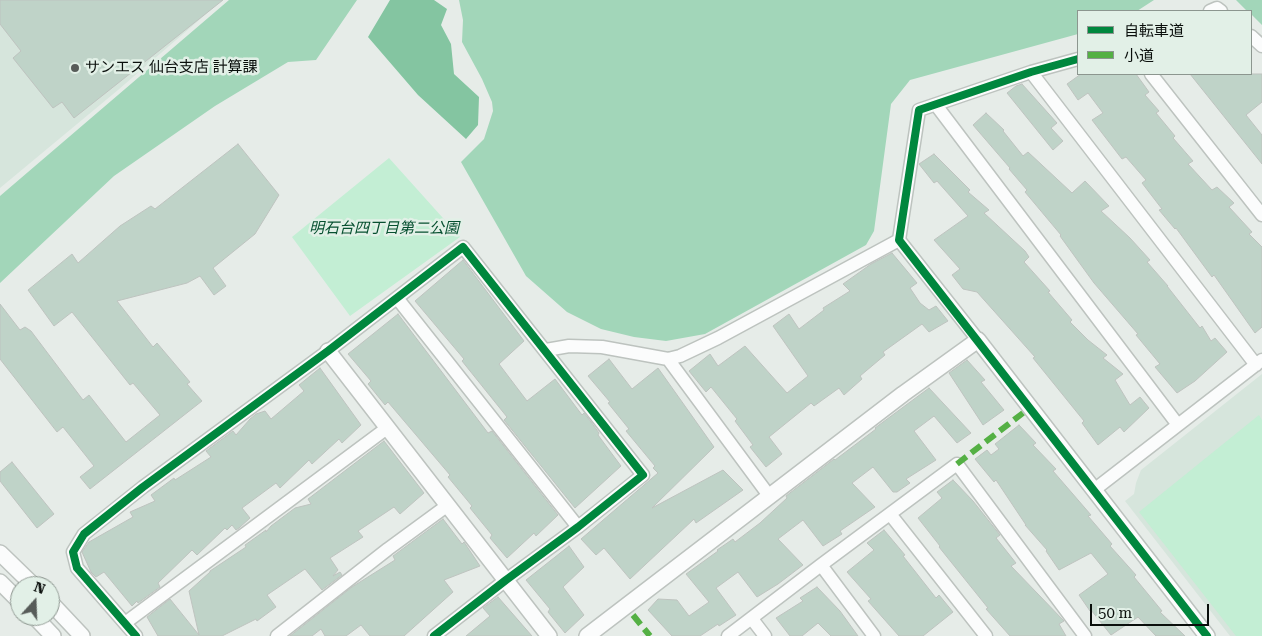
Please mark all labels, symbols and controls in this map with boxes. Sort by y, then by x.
legend [1077,10,1252,75]
text: 自転車道 [1124,22,1184,40]
text: 小道 [1124,47,1154,65]
place label: サンエス 仙台支店 計算課 [85,59,258,77]
marker: サンエス 仙台支店 計算課 [69,62,81,74]
park label: 明石台四丁目第二公園 [309,220,459,238]
north arrow [10,576,60,626]
text: N [32,578,48,597]
scale bar [1092,594,1211,626]
text: 50 m [1098,604,1132,622]

